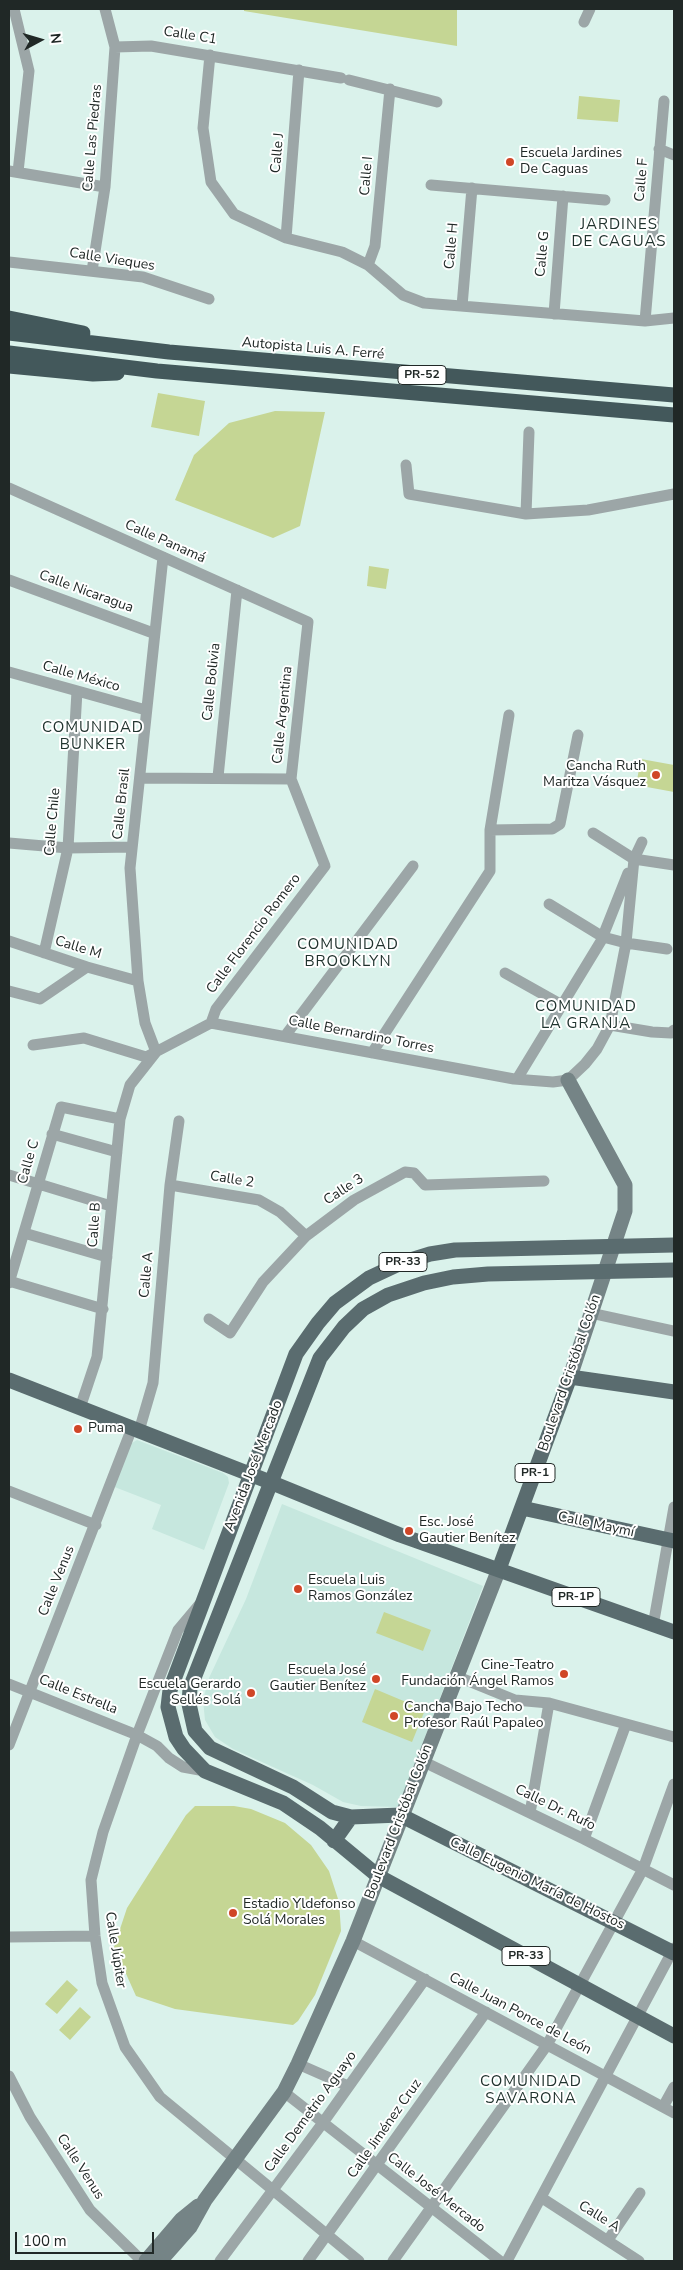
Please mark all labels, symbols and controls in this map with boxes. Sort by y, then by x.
north arrow [15,15,65,65]
street label: Calle C1 [162,24,218,48]
text: N [45,32,65,45]
street label: Calle Las Piedras [80,83,106,193]
street label: Calle J [268,132,288,174]
place label: Escuela Jardines De Caguas [520,146,622,178]
street label: Calle I [357,156,377,196]
marker: Escuela Jardines De Caguas [504,156,516,168]
street label: Calle F [632,158,652,202]
district label: JARDINES DE CAGUAS [570,216,668,251]
street label: Calle H [442,222,462,270]
street label: Calle G [533,230,553,278]
street label: Calle Vieques [68,245,156,275]
street label: Autopista Luis A. Ferré [241,334,385,364]
road number: PR-52 [398,366,446,384]
street label: Calle Panamá [122,517,208,567]
street label: Calle Nicaragua [37,567,135,617]
street label: Calle Bolivia [200,642,224,722]
street label: Calle México [40,658,122,696]
street label: Calle Argentina [270,665,296,765]
district label: COMUNIDAD BUNKER [41,719,145,754]
place label: Cancha Ruth Maritza Vásquez [543,759,646,792]
street label: Calle Brasil [110,767,134,841]
marker: Cancha Ruth Maritza Vásquez [650,769,662,781]
street label: Calle Chile [42,787,64,857]
street label: Calle Florencio Romero [203,871,305,997]
street label: Calle M [53,933,103,963]
district label: COMUNIDAD BROOKLYN [296,936,400,971]
district label: COMUNIDAD LA GRANJA [534,998,638,1033]
street label: Calle Bernardino Torres [287,1013,435,1057]
street label: Calle C [15,1138,43,1186]
street label: Calle 2 [209,1168,255,1192]
street label: Calle 3 [321,1171,367,1209]
street label: Calle B [85,1202,105,1248]
street label: Calle A [137,1251,157,1299]
road number: PR-33 [379,1252,427,1272]
street label: Boulevard Cristóbal Colón [535,1292,605,1454]
street label: Avenida José Mercado [221,1398,287,1534]
place label: Puma [88,1421,124,1437]
marker: Puma [72,1423,84,1435]
road number: PR-1 [515,1464,555,1482]
street label: Calle Maymí [556,1509,636,1541]
place label: Esc. José Gautier Benítez [419,1515,515,1548]
marker: Esc. José Gautier Benítez [403,1525,415,1537]
street label: Calle Venus [35,1543,79,1619]
place label: Escuela Luis Ramos González [308,1573,413,1605]
marker: Escuela Luis Ramos González [292,1583,304,1595]
road number: PR-1P [552,1588,600,1606]
place label: Cine-Teatro Fundación Ángel Ramos [401,1658,554,1690]
place label: Escuela José Gautier Benítez [270,1663,366,1695]
marker: Cine-Teatro Fundación Ángel Ramos [558,1668,570,1680]
street label: Calle Estrella [36,1672,120,1718]
marker: Escuela José Gautier Benítez [370,1673,382,1685]
place label: Escuela Gerardo Sellés Solá [138,1677,241,1710]
marker: Escuela Gerardo Sellés Solá [245,1687,257,1699]
place label: Cancha Bajo Techo Profesor Raúl Papaleo [404,1700,544,1732]
marker: Cancha Bajo Techo Profesor Raúl Papaleo [388,1710,400,1722]
street label: Boulevard Cristóbal Colón [362,1742,436,1902]
street label: Calle Dr. Rufo [512,1781,598,1835]
street label: Calle Eugenio María de Hostos [447,1834,627,1934]
place label: Estadio Yldefonso Solá Morales [243,1897,356,1930]
marker: Estadio Yldefonso Solá Morales [227,1907,239,1919]
street label: Calle Júpiter [101,1911,129,1989]
road number: PR-33 [502,1946,550,1965]
street label: Calle Juan Ponce de León [446,1969,594,2059]
street label: Calle Demetrio Aguayo [261,2048,361,2176]
district label: COMUNIDAD SAVARONA [479,2073,583,2108]
street label: Calle Jiménez Cruz [344,2076,426,2182]
street label: Calle Venus [53,2131,107,2203]
street label: Calle José Mercado [384,2149,488,2237]
street label: Calle A [575,2198,623,2236]
scale bar [18,2222,156,2254]
text: 100 m [23,2231,67,2251]

